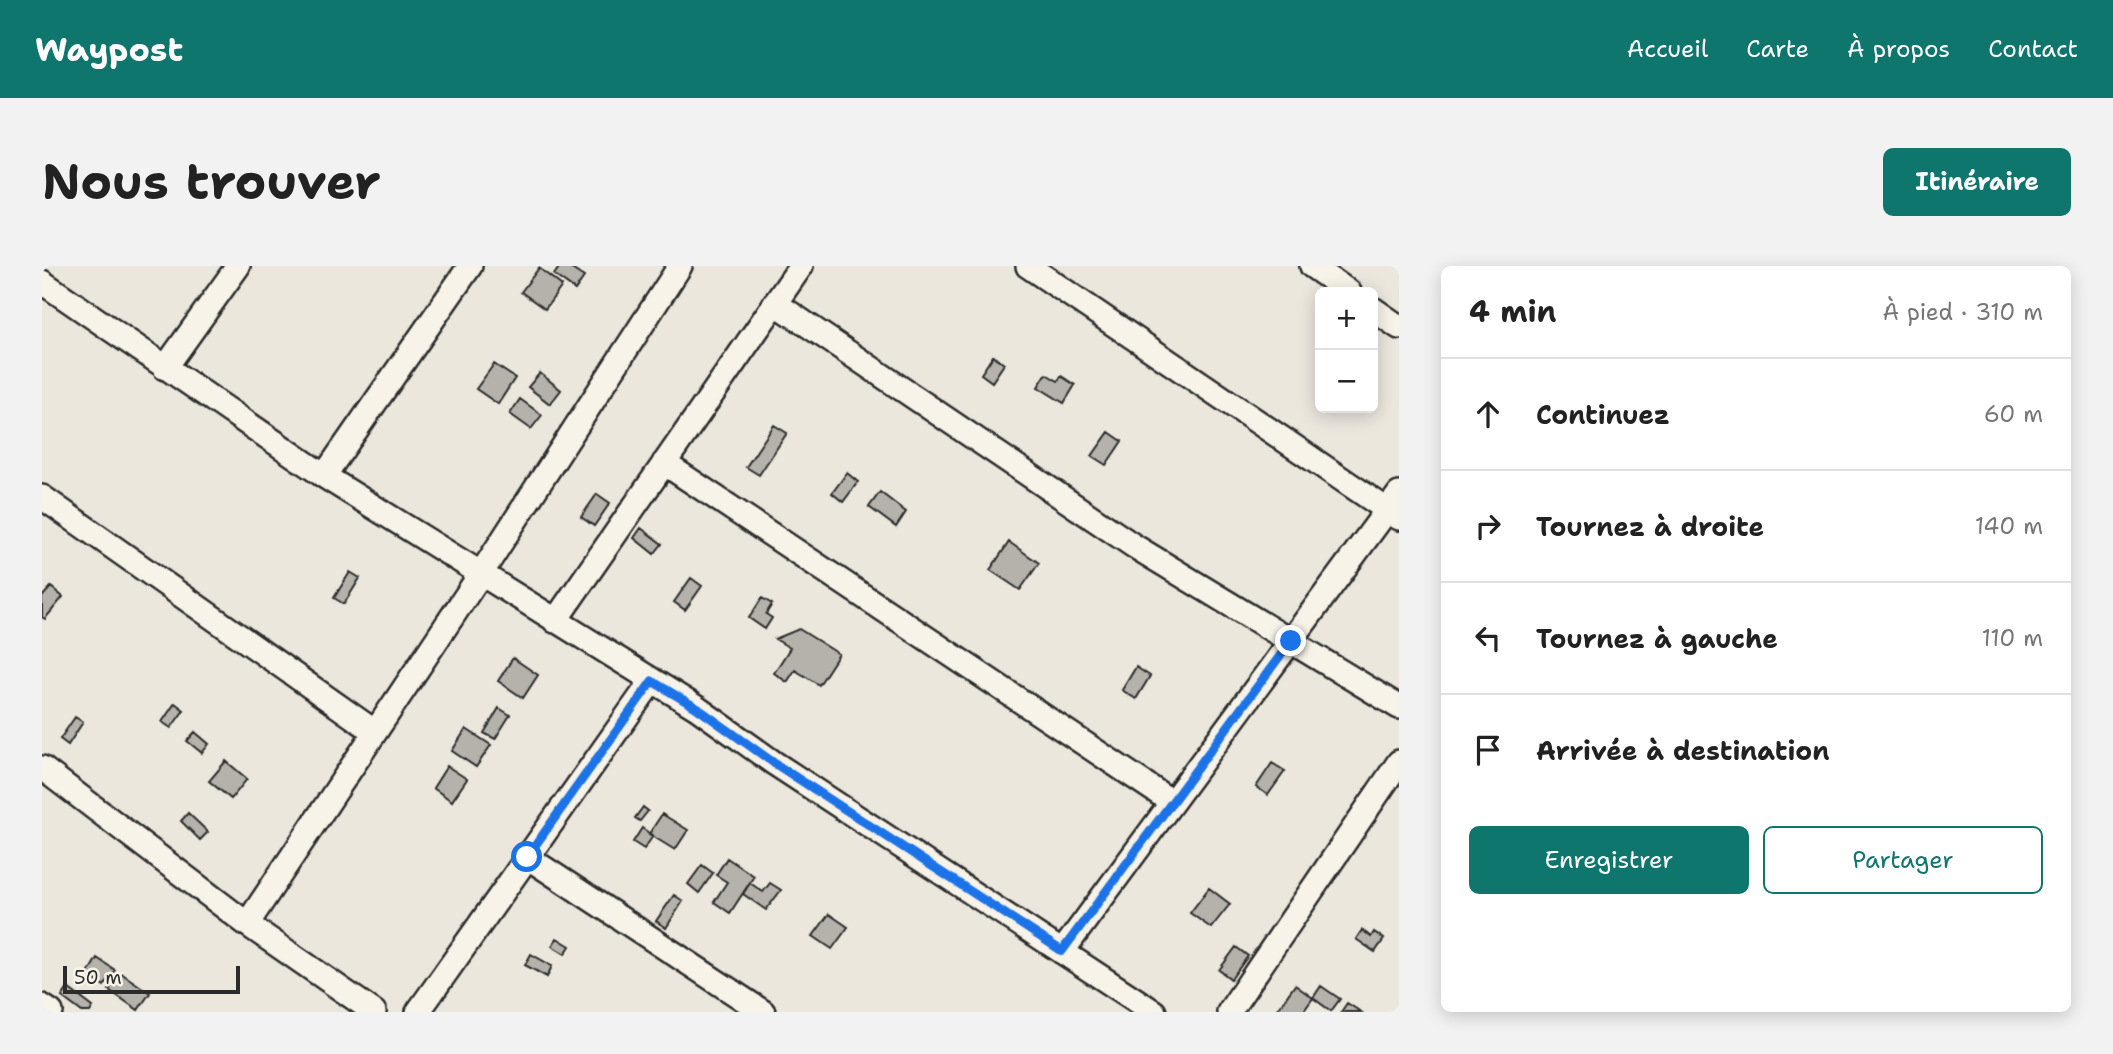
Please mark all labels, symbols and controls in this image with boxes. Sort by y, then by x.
text: Waypost [35,27,183,72]
text: Accueil [1627,33,1708,65]
text: Carte [1746,33,1809,65]
text: À propos [1847,33,1950,65]
text: Contact [1988,33,2078,65]
button: Itinéraire [1883,148,2071,216]
text: Nous trouver [42,149,381,215]
map controls [1315,287,1378,413]
button: + [1315,287,1378,350]
text: 4 min [1469,291,1556,332]
text: À pied · 310 m [1882,297,2043,327]
button: − [1315,350,1378,413]
icon: ahead [1469,395,1507,433]
text: Continuez [1536,397,1670,432]
text: 60 m [1984,399,2043,429]
icon: right [1469,507,1507,545]
text: Tournez à droite [1536,509,1764,544]
text: 140 m [1975,511,2043,541]
icon: left [1469,619,1507,657]
text: Tournez à gauche [1536,621,1778,656]
text: 110 m [1981,623,2043,653]
route end [1275,625,1306,656]
icon: arrive [1469,731,1507,769]
text: Arrivée à destination [1536,733,1830,768]
button: Enregistrer [1469,826,1749,894]
button: Partager [1763,826,2043,894]
route start [511,841,542,872]
scale bar [63,963,240,995]
text: 50 m [74,965,122,990]

